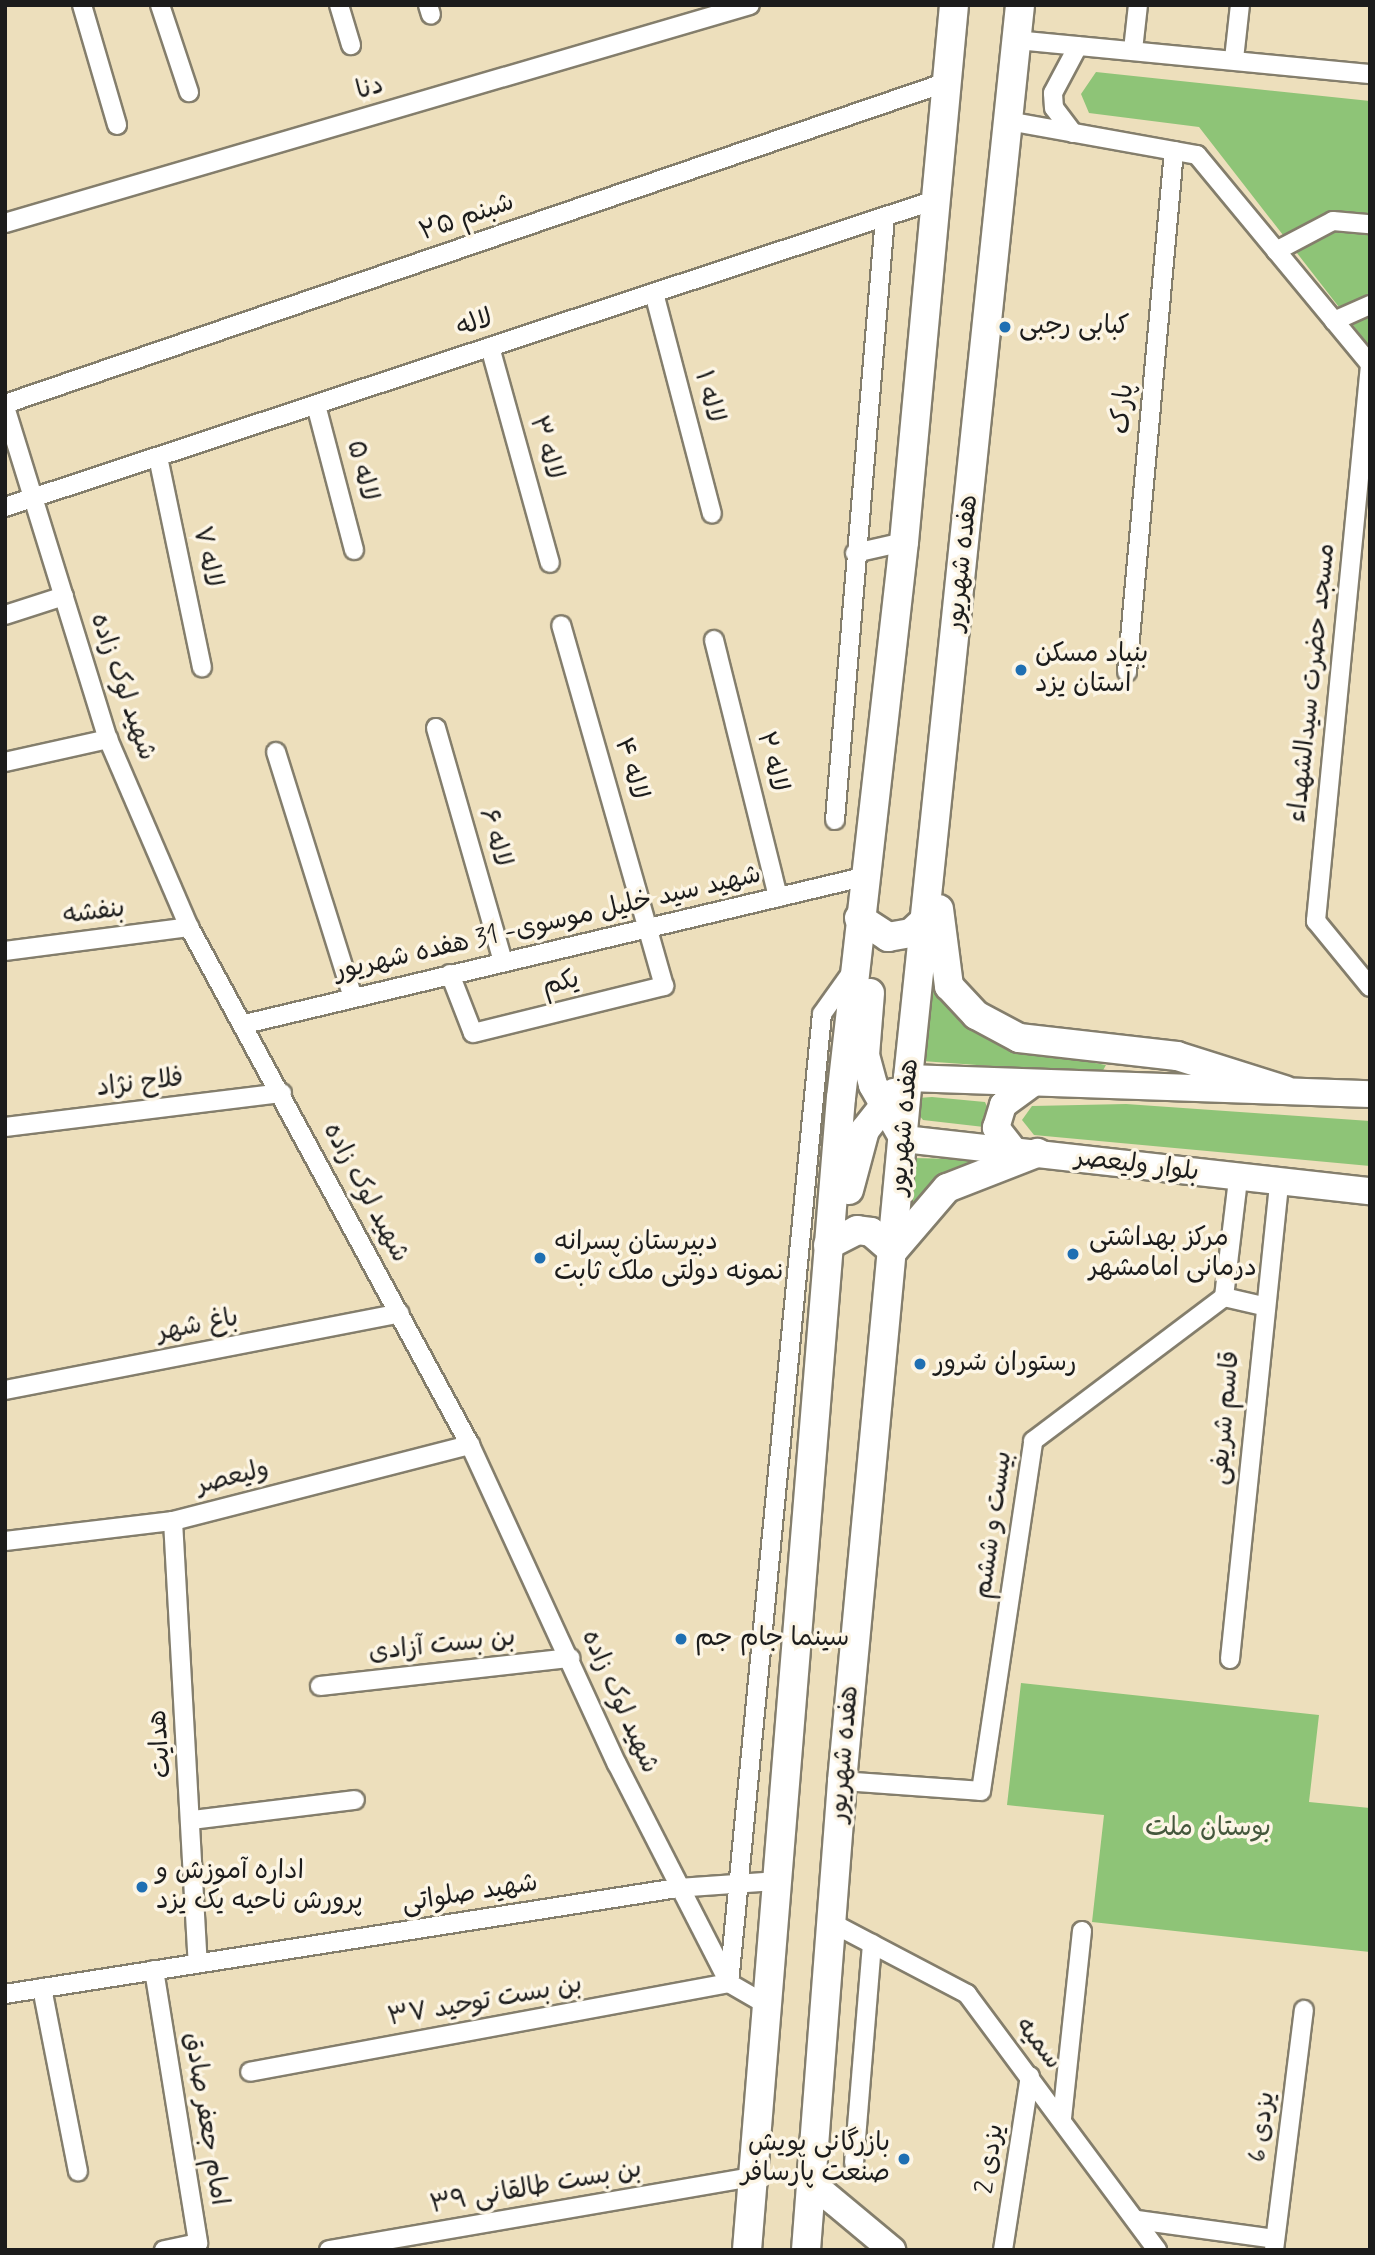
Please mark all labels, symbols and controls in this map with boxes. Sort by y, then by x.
street label: دنا [353,70,387,108]
street label: شبنم ۲۵ [415,187,519,249]
street label: لاله [453,304,497,344]
place label: کبابی رجبی [1019,311,1130,343]
marker: کبابی رجبی [997,319,1013,335]
street label: لاله ۱ [686,367,730,427]
street label: پارک [1106,383,1142,435]
street label: لاله ۳ [521,413,569,483]
street label: لاله ۵ [338,437,384,505]
street label: هفده شهریور [940,493,986,633]
street label: لاله ۷ [184,523,228,591]
street label: مسجد حضرت سیدالشهداء [1283,542,1343,824]
street label: شهید لوک زاده [82,609,162,765]
place label: بنیاد مسکن استان یزد [1035,639,1148,700]
marker: بنیاد مسکن استان یزد [1013,662,1029,678]
street label: لاله ۲ [748,729,794,795]
street label: لاله ۴ [606,734,654,804]
street label: لاله ۶ [471,805,517,871]
street label: شهید سید خلیل موسوی- 31 هفده شهریور [332,860,764,988]
street label: بنفشه [61,894,127,932]
street label: یکم [539,964,583,1004]
street label: هفده شهریور [883,1057,927,1197]
street label: فلاح نژاد [95,1063,185,1105]
street label: شهید لوک زاده [315,1118,415,1268]
street label: بلوار ولیعصر [1073,1143,1201,1189]
place label: مرکز بهداشتی درمانی امامشهر [1089,1223,1257,1284]
place label: دبیرستان پسرانه نمونه دولتی ملک ثابت [554,1227,785,1288]
marker: مرکز بهداشتی درمانی امامشهر [1063,1244,1083,1264]
marker: دبیرستان پسرانه نمونه دولتی ملک ثابت [532,1250,548,1266]
street label: باغ شهر [155,1303,241,1349]
place label: رستوران سُرور [934,1348,1077,1380]
street label: قاسم شریفی [1205,1350,1247,1486]
marker: رستوران سُرور [912,1356,928,1372]
street label: بیست و ششم [968,1449,1020,1601]
street label: ولیعصر [194,1454,272,1502]
street label: بن بست آزادی [367,1623,517,1669]
place label: سینما جام جم [695,1623,849,1655]
street label: شهید لوک زاده [574,1626,664,1778]
marker: سینما جام جم [673,1631,689,1647]
street label: هفده شهریور [823,1684,867,1824]
street label: هدایت [143,1709,179,1779]
park label: بوستان ملت [1145,1813,1271,1845]
place label: اداره آموزش و پرورش ناحیه یک یزد [156,1856,363,1918]
street label: شهید صلواتی [400,1868,540,1920]
marker: اداره آموزش و پرورش ناحیه یک یزد [134,1879,150,1895]
street label: بن بست توحید ۳۷ [385,1970,585,2034]
street label: سمیه [1008,2012,1068,2076]
street label: امام جعفر صادق [176,2030,234,2208]
street label: یزدی 6 [1243,2090,1283,2164]
street label: یزدی 2 [970,2122,1012,2196]
place label: بازرگانی پویش صنعت پارسافر [741,2128,890,2190]
marker: بازرگانی پویش صنعت پارسافر [896,2151,912,2167]
street label: بن‌ بست طالقانی ۳۹ [428,2154,644,2222]

